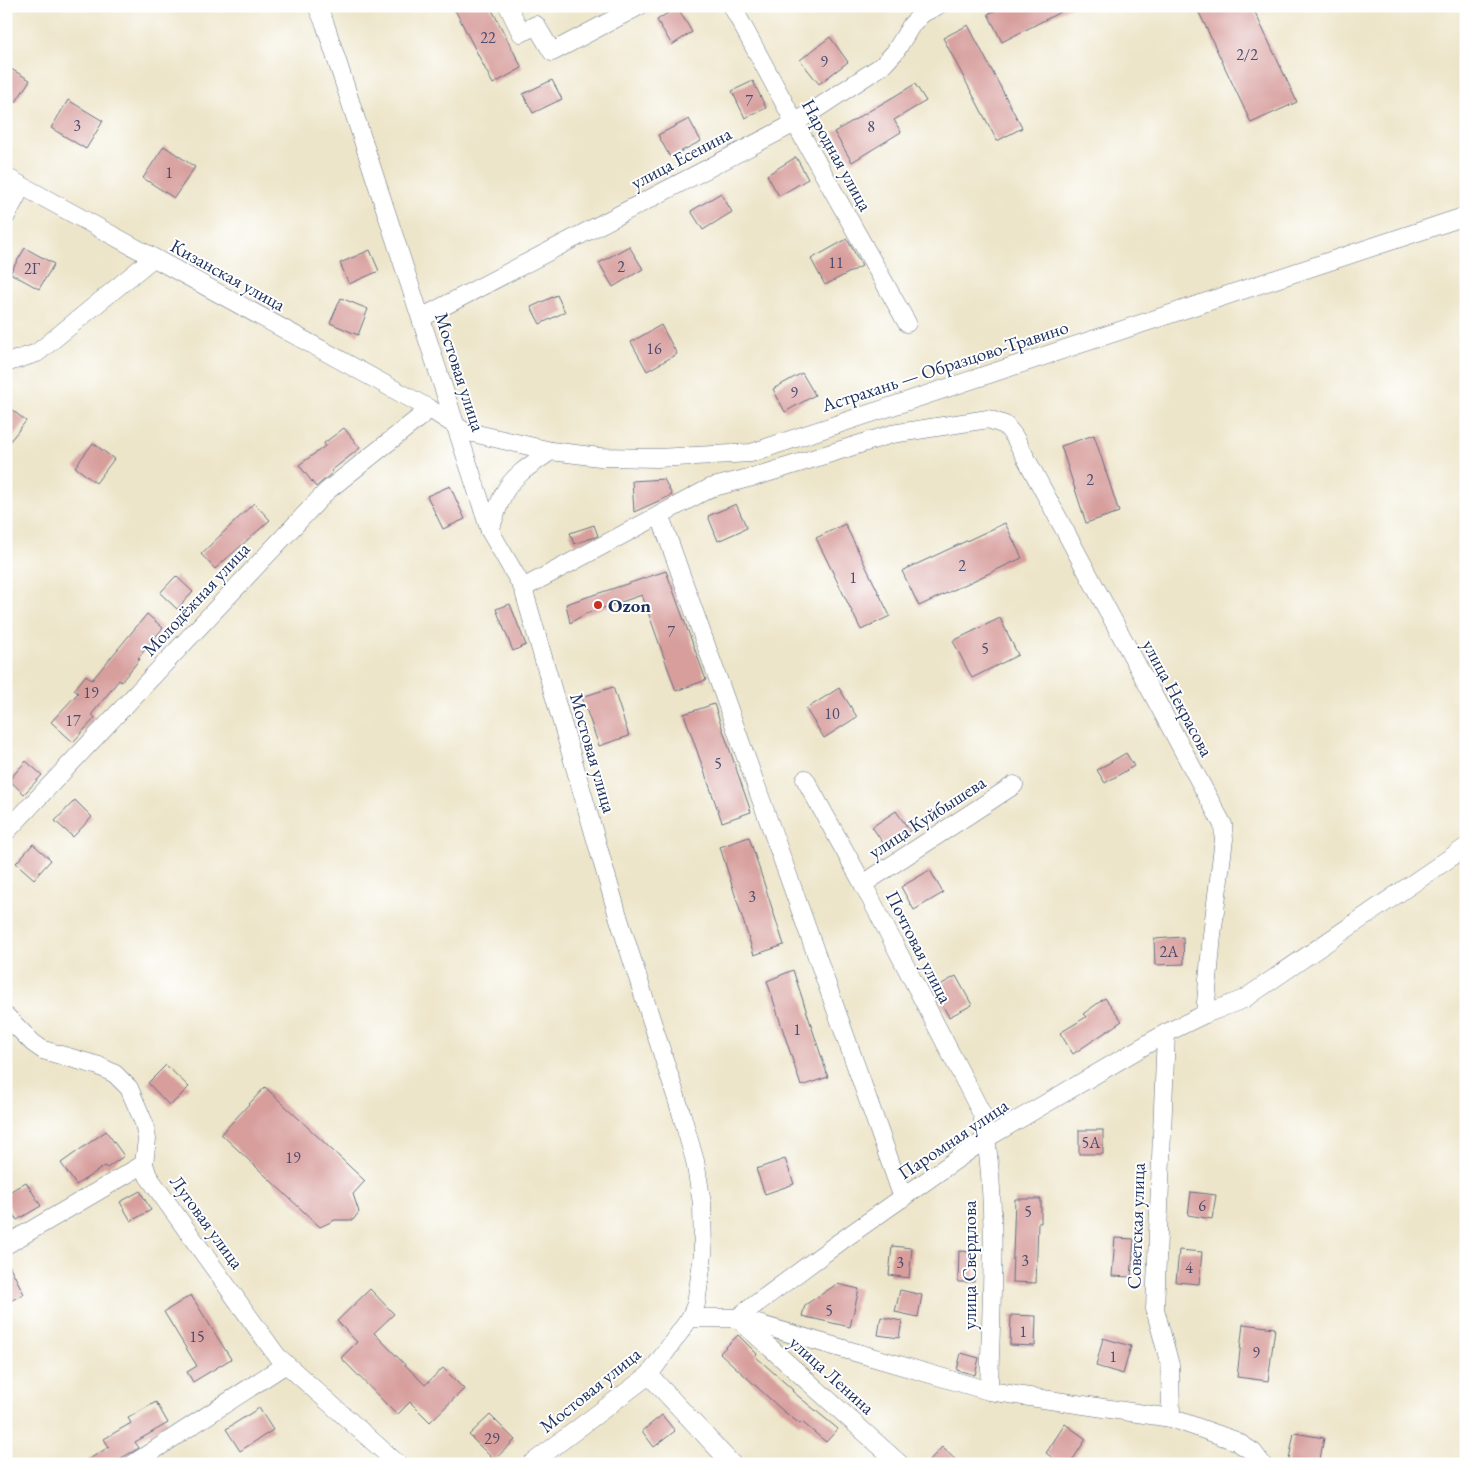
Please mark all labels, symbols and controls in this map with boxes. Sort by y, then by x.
house number: 22 [480,27,496,48]
house number: 2/2 [1236,44,1258,65]
house number: 9 [820,51,828,72]
house number: 7 [745,90,753,111]
street label: Народная улица [796,94,878,216]
house number: 3 [73,115,81,136]
house number: 8 [867,116,875,137]
street label: улица Есенина [626,121,736,195]
house number: 1 [165,162,173,183]
street label: Кизанская улица [166,233,290,317]
house number: 11 [828,252,844,273]
house number: 2 [617,256,625,277]
house number: 2Г [24,258,41,279]
street label: Мостовая улица [429,309,491,435]
street label: Астрахань — Образцово-Травино [817,314,1072,418]
house number: 16 [646,338,662,359]
house number: 9 [790,382,798,403]
house number: 2 [1086,469,1094,490]
street label: Молодёжная улица [137,536,256,661]
house number: 2 [958,555,966,576]
house number: 1 [849,567,857,588]
place label: Ozon [608,593,651,618]
marker: Ozon [592,599,604,611]
house number: 7 [667,621,675,642]
street label: улица Некрасова [1137,635,1220,761]
house number: 5 [981,638,989,659]
house number: 19 [83,682,99,703]
street label: Мостовая улица [564,690,622,816]
house number: 10 [824,703,840,724]
house number: 17 [65,710,81,731]
house number: 5 [714,753,722,774]
street label: улица Куйбышева [864,769,991,864]
house number: 3 [748,886,756,907]
street label: Почтовая улица [880,886,958,1008]
house number: 2А [1160,941,1179,962]
house number: 1 [793,1019,801,1040]
street label: Паромная улица [893,1093,1014,1185]
house number: 5А [1082,1132,1101,1153]
house number: 19 [285,1147,301,1168]
street label: Советская улица [1121,1162,1151,1290]
street label: Луговая улица [164,1170,250,1274]
house number: 6 [1198,1195,1206,1216]
street label: улица Свердлова [957,1200,982,1330]
house number: 5 [1024,1201,1032,1222]
house number: 3 [1021,1250,1029,1271]
house number: 3 [896,1252,904,1273]
house number: 4 [1185,1257,1193,1278]
house number: 5 [825,1300,833,1321]
house number: 1 [1019,1321,1027,1342]
house number: 15 [189,1326,205,1347]
street label: улица Ленина [784,1330,880,1420]
street label: Мостовая улица [534,1341,646,1439]
house number: 9 [1252,1342,1260,1363]
house number: 1 [1109,1346,1117,1367]
house number: 29 [484,1428,500,1449]

